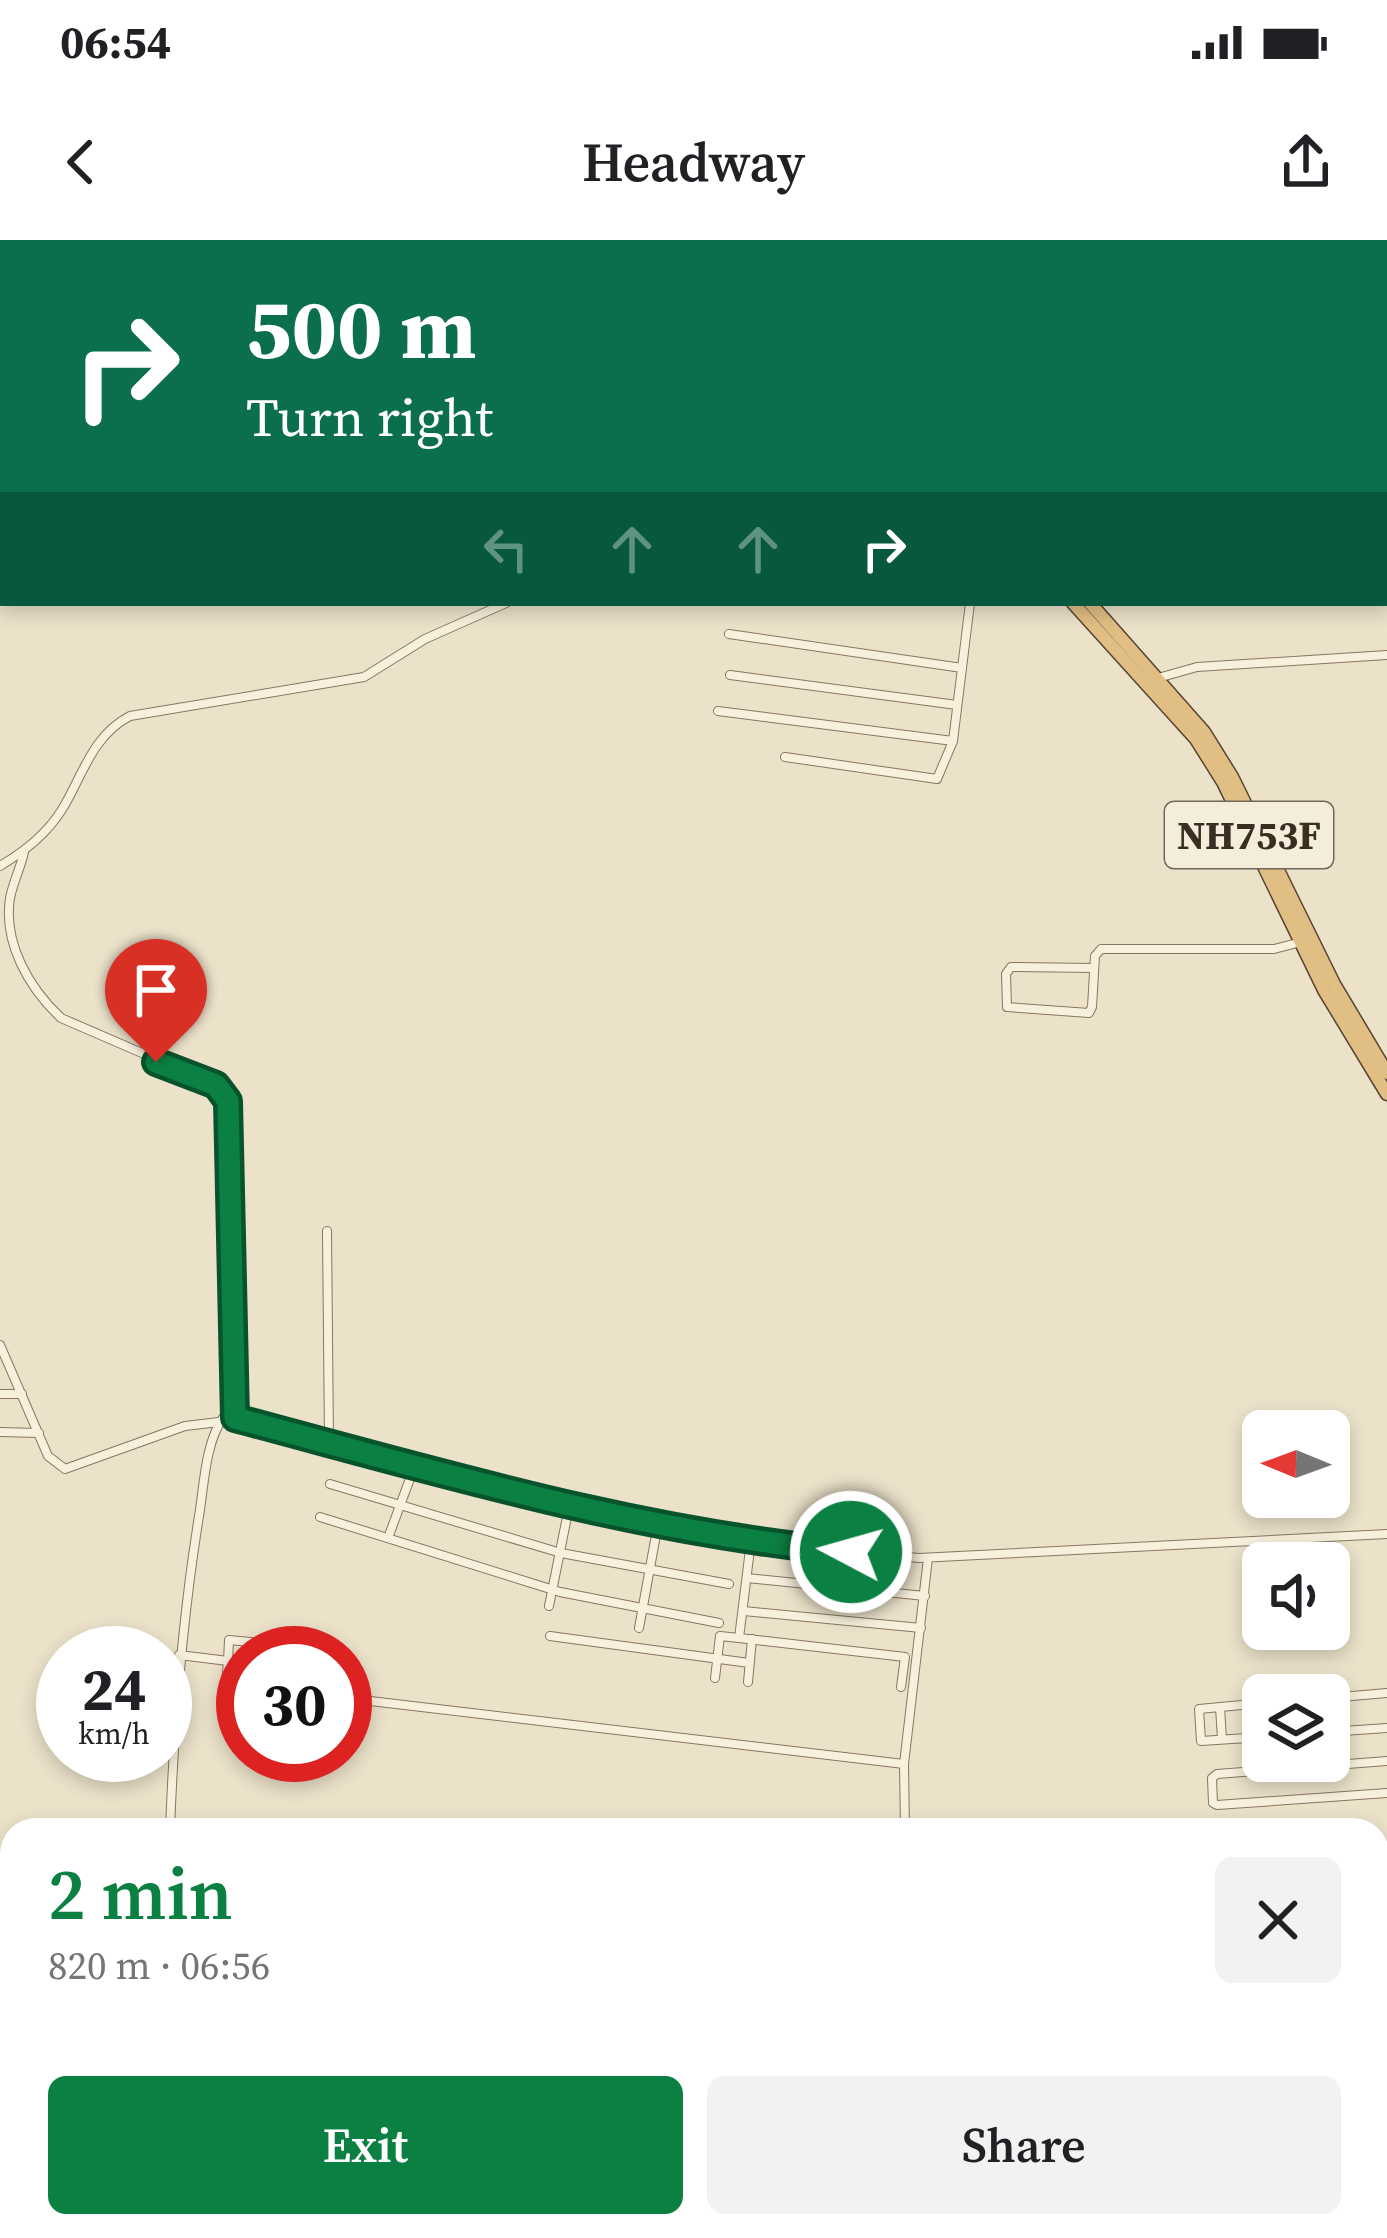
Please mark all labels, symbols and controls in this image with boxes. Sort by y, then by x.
text: 06:54 [60,11,171,73]
text: Headway [582,125,805,199]
icon: back [48,129,114,195]
icon: share [1273,129,1339,195]
text: 500 m [246,271,477,386]
icon: right [48,288,204,444]
text: Turn right [246,380,493,454]
icon: left [473,516,539,582]
icon: ahead [599,516,665,582]
icon: ahead [725,516,791,582]
icon: right [851,516,917,582]
road number: NH753F [1165,802,1333,868]
pin [105,939,207,1062]
icon: arrive [123,957,189,1023]
north arrow [1242,1410,1350,1518]
map controls [1242,1410,1350,1782]
position arrow [788,1489,914,1615]
button: sound [1242,1542,1350,1650]
speed limit sign: 30 [216,1626,372,1782]
text: 24 [81,1648,147,1730]
button: layers [1242,1674,1350,1782]
text: km/h [78,1713,150,1754]
text: 2 min [48,1844,233,1943]
button: close [1215,1857,1341,1983]
text: 820 m · 06:56 [48,1939,270,1992]
button: Exit [48,2076,683,2214]
button: Share [707,2076,1341,2214]

